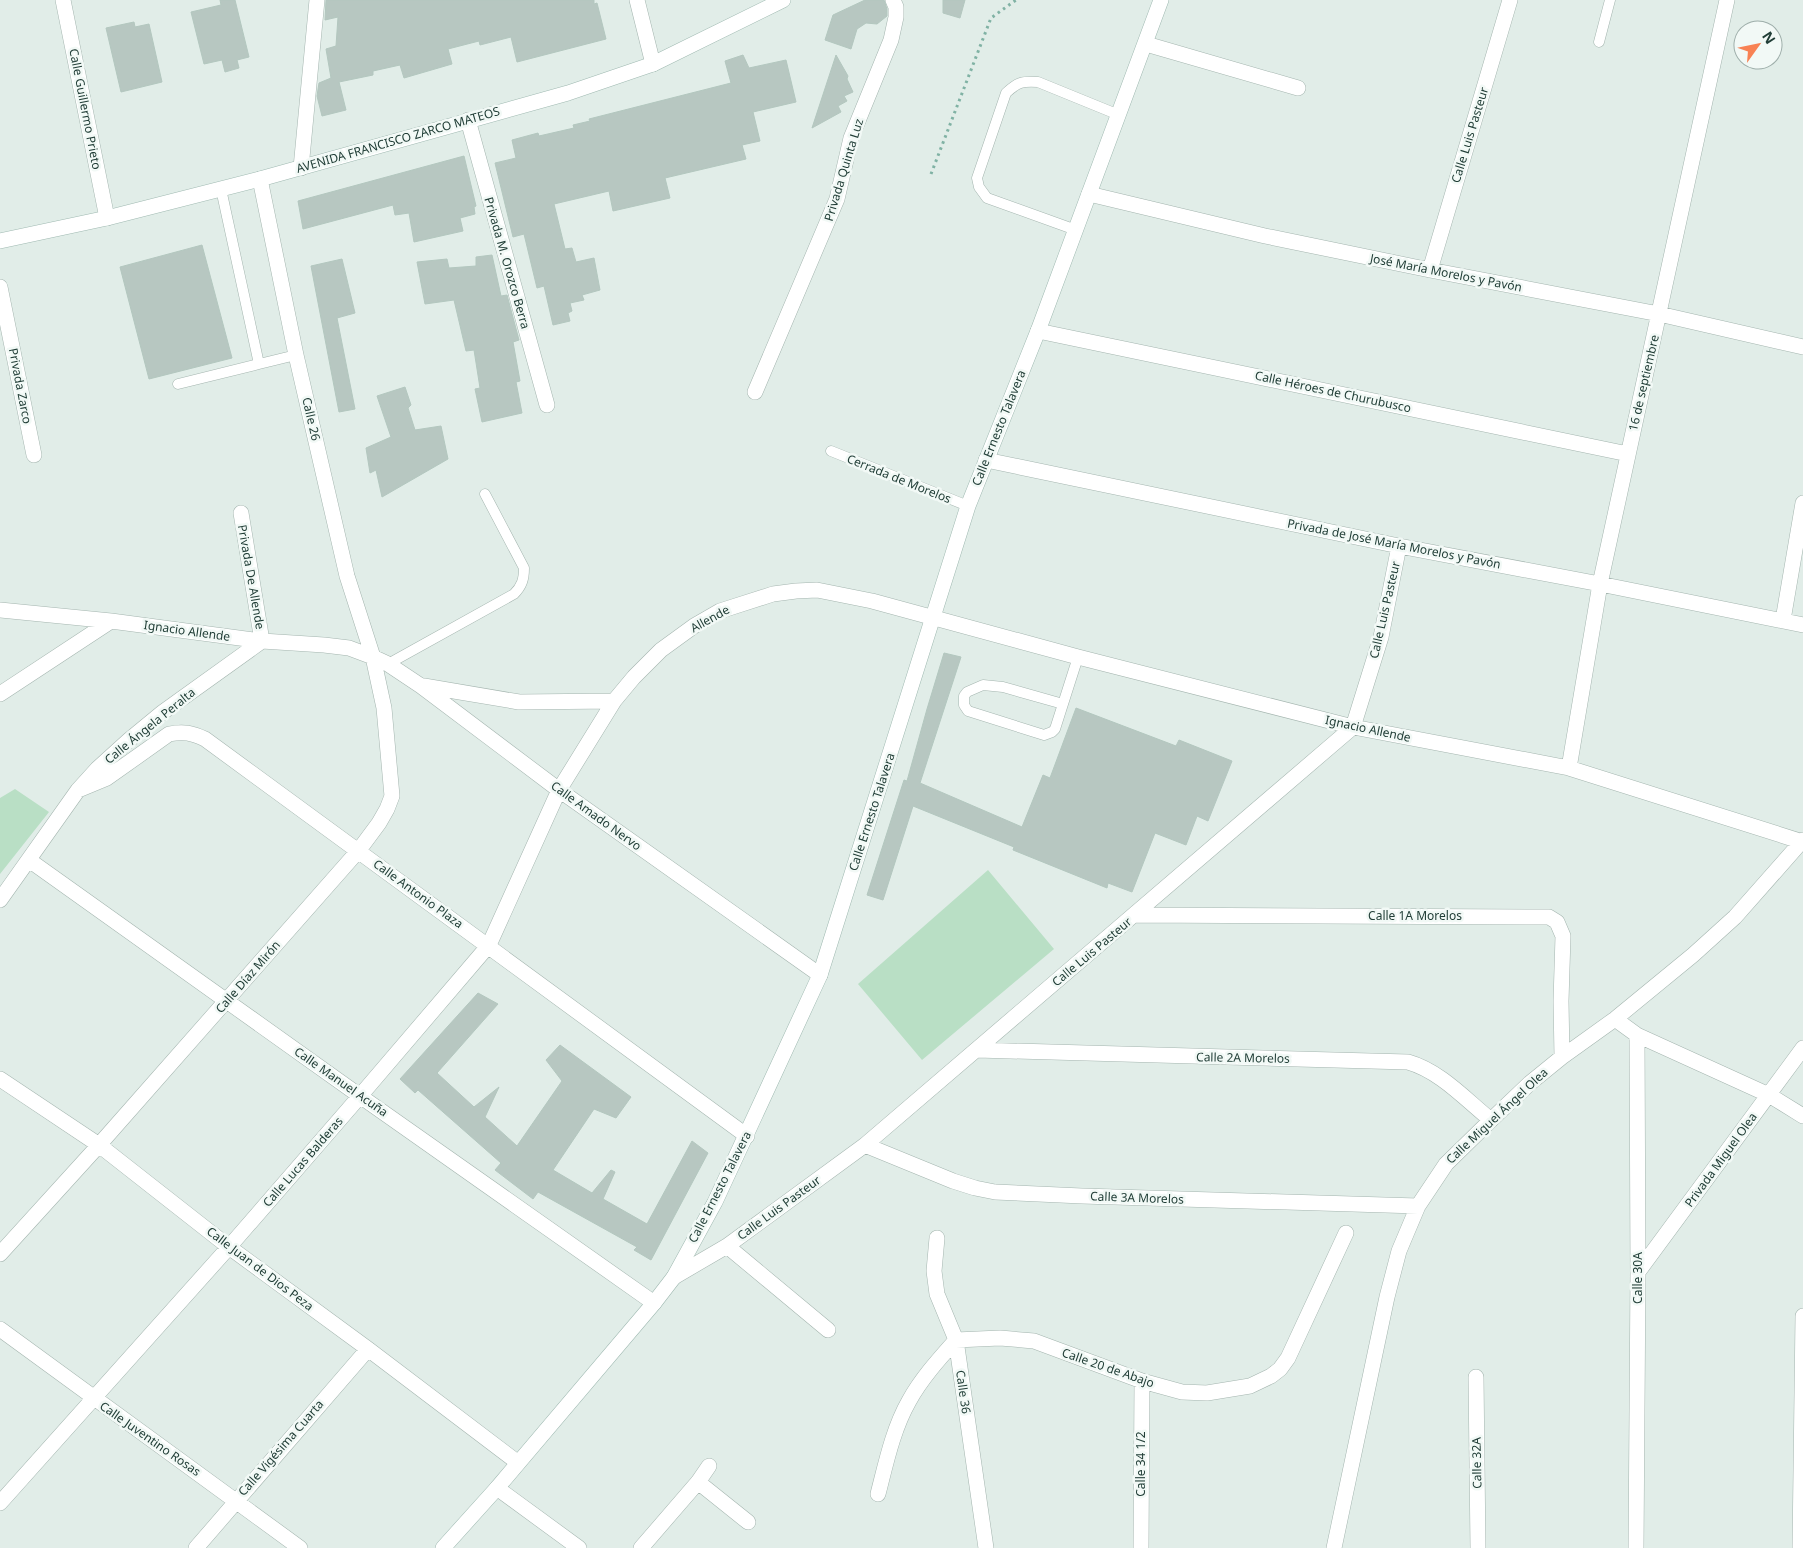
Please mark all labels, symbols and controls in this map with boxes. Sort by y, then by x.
north arrow [1733,20,1783,70]
text: N [1758,28,1780,48]
street label: Calle Guillermo Prieto [65,47,106,171]
street label: Calle Luis Pasteur [1447,85,1492,185]
street label: AVENIDA FRANCISCO ZARCO MATEOS [294,102,502,177]
street label: Privada Quinta Luz [820,116,867,223]
street label: Privada M. Orozco Berra [480,195,534,331]
street label: José María Morelos y Pavón [1368,249,1524,296]
street label: 16 de septiembre [1624,333,1663,433]
street label: Privada Zarco [5,347,36,425]
street label: Calle Ernesto Talavera [968,367,1030,488]
street label: Calle Héroes de Churubusco [1253,367,1413,416]
street label: Calle 26 [298,395,325,442]
street label: Cerrada de Morelos [845,450,954,507]
street label: Privada de José María Morelos y Pavón [1286,514,1502,573]
street label: Privada De Allende [234,523,269,631]
street label: Calle Luis Pasteur [1365,560,1404,660]
street label: Allende [687,601,733,636]
street label: Ignacio Allende [143,616,232,645]
street label: Calle Ángela Peralta [101,684,199,768]
street label: Ignacio Allende [1324,711,1413,746]
street label: Calle Ernesto Talavera [844,751,899,873]
street label: Calle Amado Nervo [548,777,645,854]
street label: Calle Antonio Plaza [370,855,467,932]
street label: Calle 1A Morelos [1368,907,1462,924]
street label: Calle Luis Pasteur [1048,913,1135,990]
street label: Calle Díaz Mirón [211,937,284,1017]
street label: Calle Manuel Acuña [291,1043,392,1120]
street label: Calle 2A Morelos [1196,1048,1290,1067]
street label: Calle Miguel Ángel Olea [1442,1064,1551,1167]
street label: Privada Miguel Olea [1680,1109,1761,1210]
street label: Calle Lucas Balderas [259,1113,347,1210]
street label: Calle Ernesto Talavera [684,1128,755,1246]
street label: Calle Luis Pasteur [734,1172,824,1244]
street label: Calle 3A Morelos [1090,1187,1184,1208]
street label: Calle Juan de Dios Peza [203,1223,317,1314]
street label: Calle 30A [1629,1252,1646,1304]
street label: Calle 20 de Abajo [1060,1344,1157,1391]
street label: Calle 36 [952,1369,975,1415]
street label: Calle Vigésima Cuarta [234,1396,327,1499]
street label: Calle Juventino Rosas [96,1397,204,1480]
street label: Calle 34 1/2 [1132,1431,1149,1497]
street label: Calle 32A [1468,1437,1485,1489]

